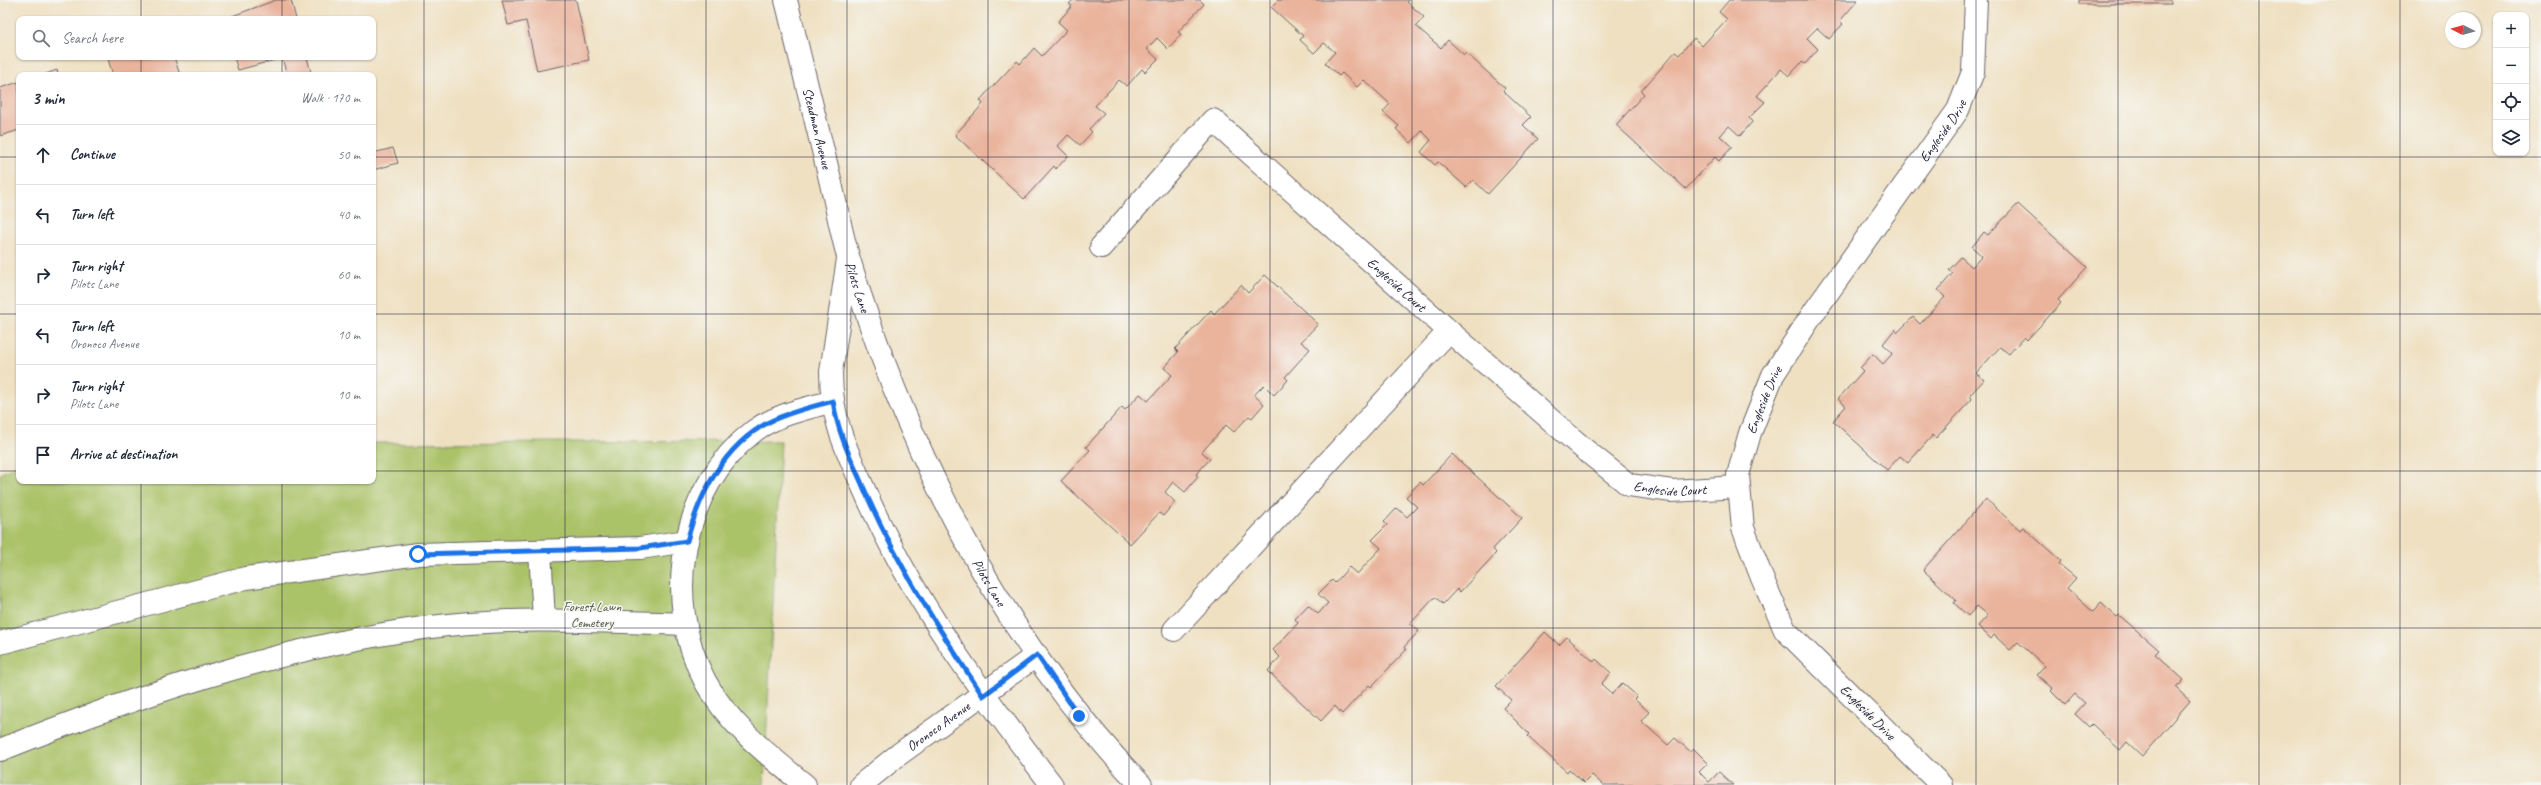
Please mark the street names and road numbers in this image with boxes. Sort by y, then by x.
street label: Steadman Avenue [799,86,835,172]
street label: Engleside Drive [1916,96,1971,165]
street label: Engleside Court [1364,254,1430,316]
street label: Pilots Lane [841,260,874,316]
street label: Engleside Drive [1743,362,1786,436]
street label: Engleside Court [1632,478,1708,500]
street label: Pilots Lane [968,556,1010,611]
street label: Engleside Drive [1836,681,1900,745]
street label: Oronoco Avenue [903,697,975,755]

